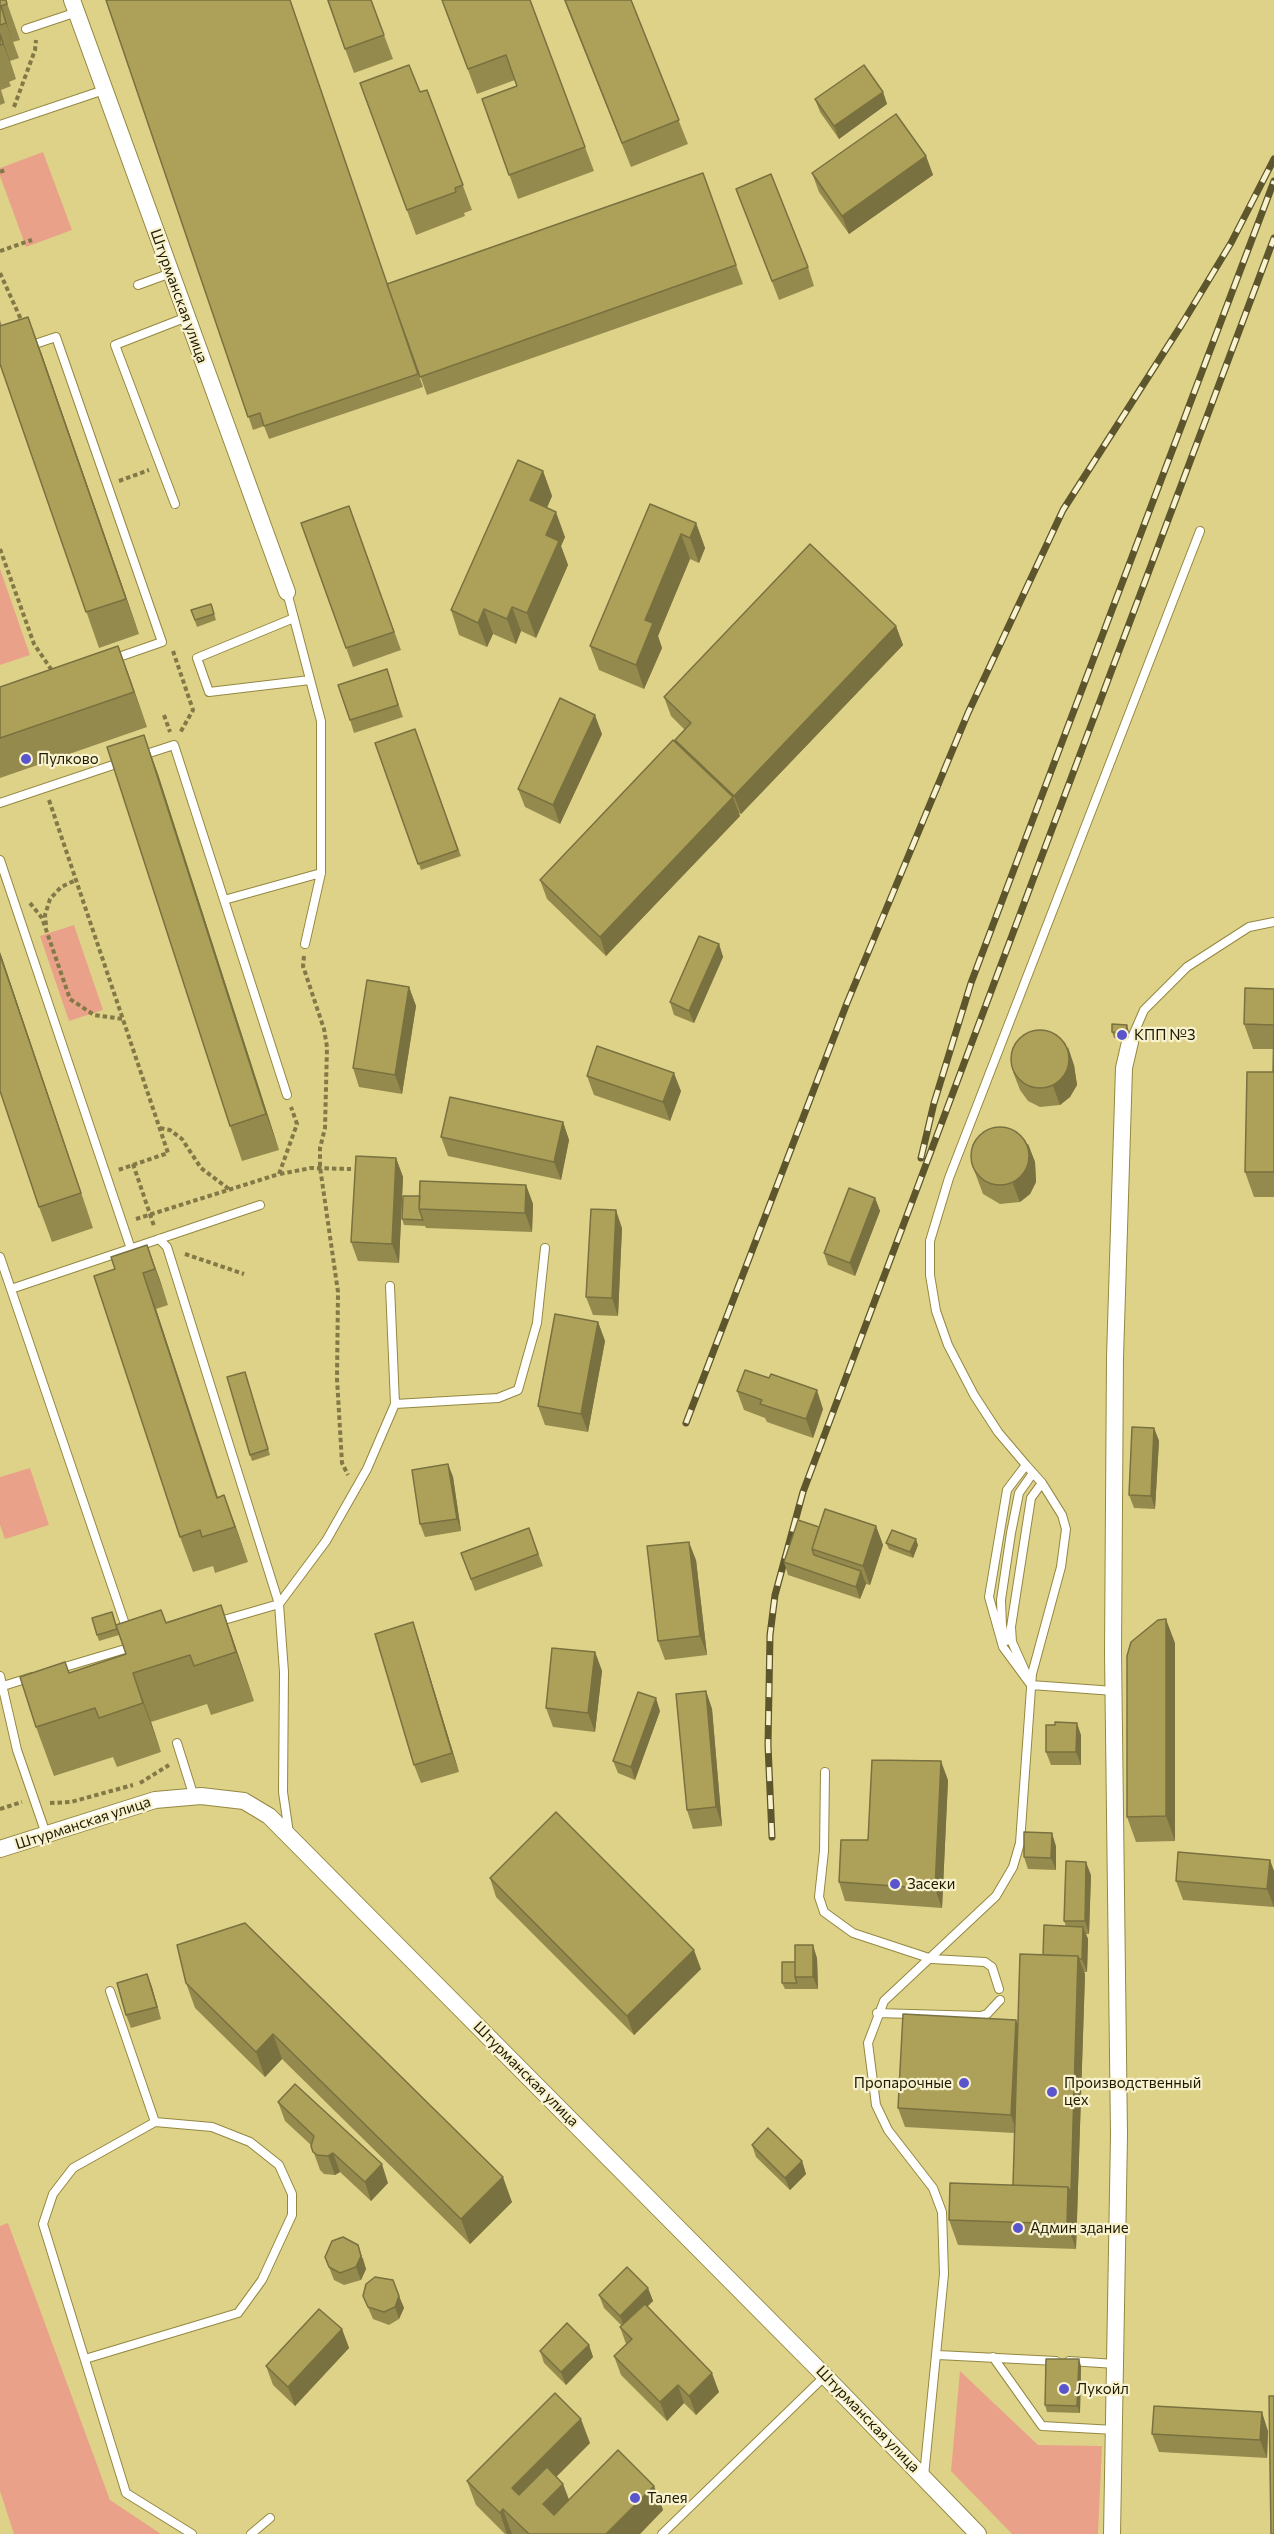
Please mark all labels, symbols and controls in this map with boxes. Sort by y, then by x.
street label: Штурманская улица [146,227,212,365]
place label: Пулково [38,750,99,768]
marker: Пулково [19,752,33,766]
place label: КПП №3 [1134,1026,1195,1044]
marker: КПП №3 [1115,1028,1129,1042]
street label: Штурманская улица [13,1793,153,1853]
place label: Засеки [907,1875,955,1893]
marker: Засеки [888,1877,902,1891]
street label: Штурманская улица [470,2018,582,2130]
place label: Пропарочные [854,2074,952,2092]
place label: Производственный цех [1064,2074,1201,2109]
marker: Пропарочные [957,2076,971,2090]
marker: Производственный цех [1045,2085,1059,2099]
place label: Админ здание [1030,2219,1129,2237]
marker: Админ здание [1011,2221,1025,2235]
street label: Штурманская улица [812,2362,924,2476]
place label: Лукойл [1076,2380,1129,2398]
marker: Лукойл [1057,2382,1071,2396]
place label: Талея [647,2489,688,2507]
marker: Талея [628,2491,642,2505]

